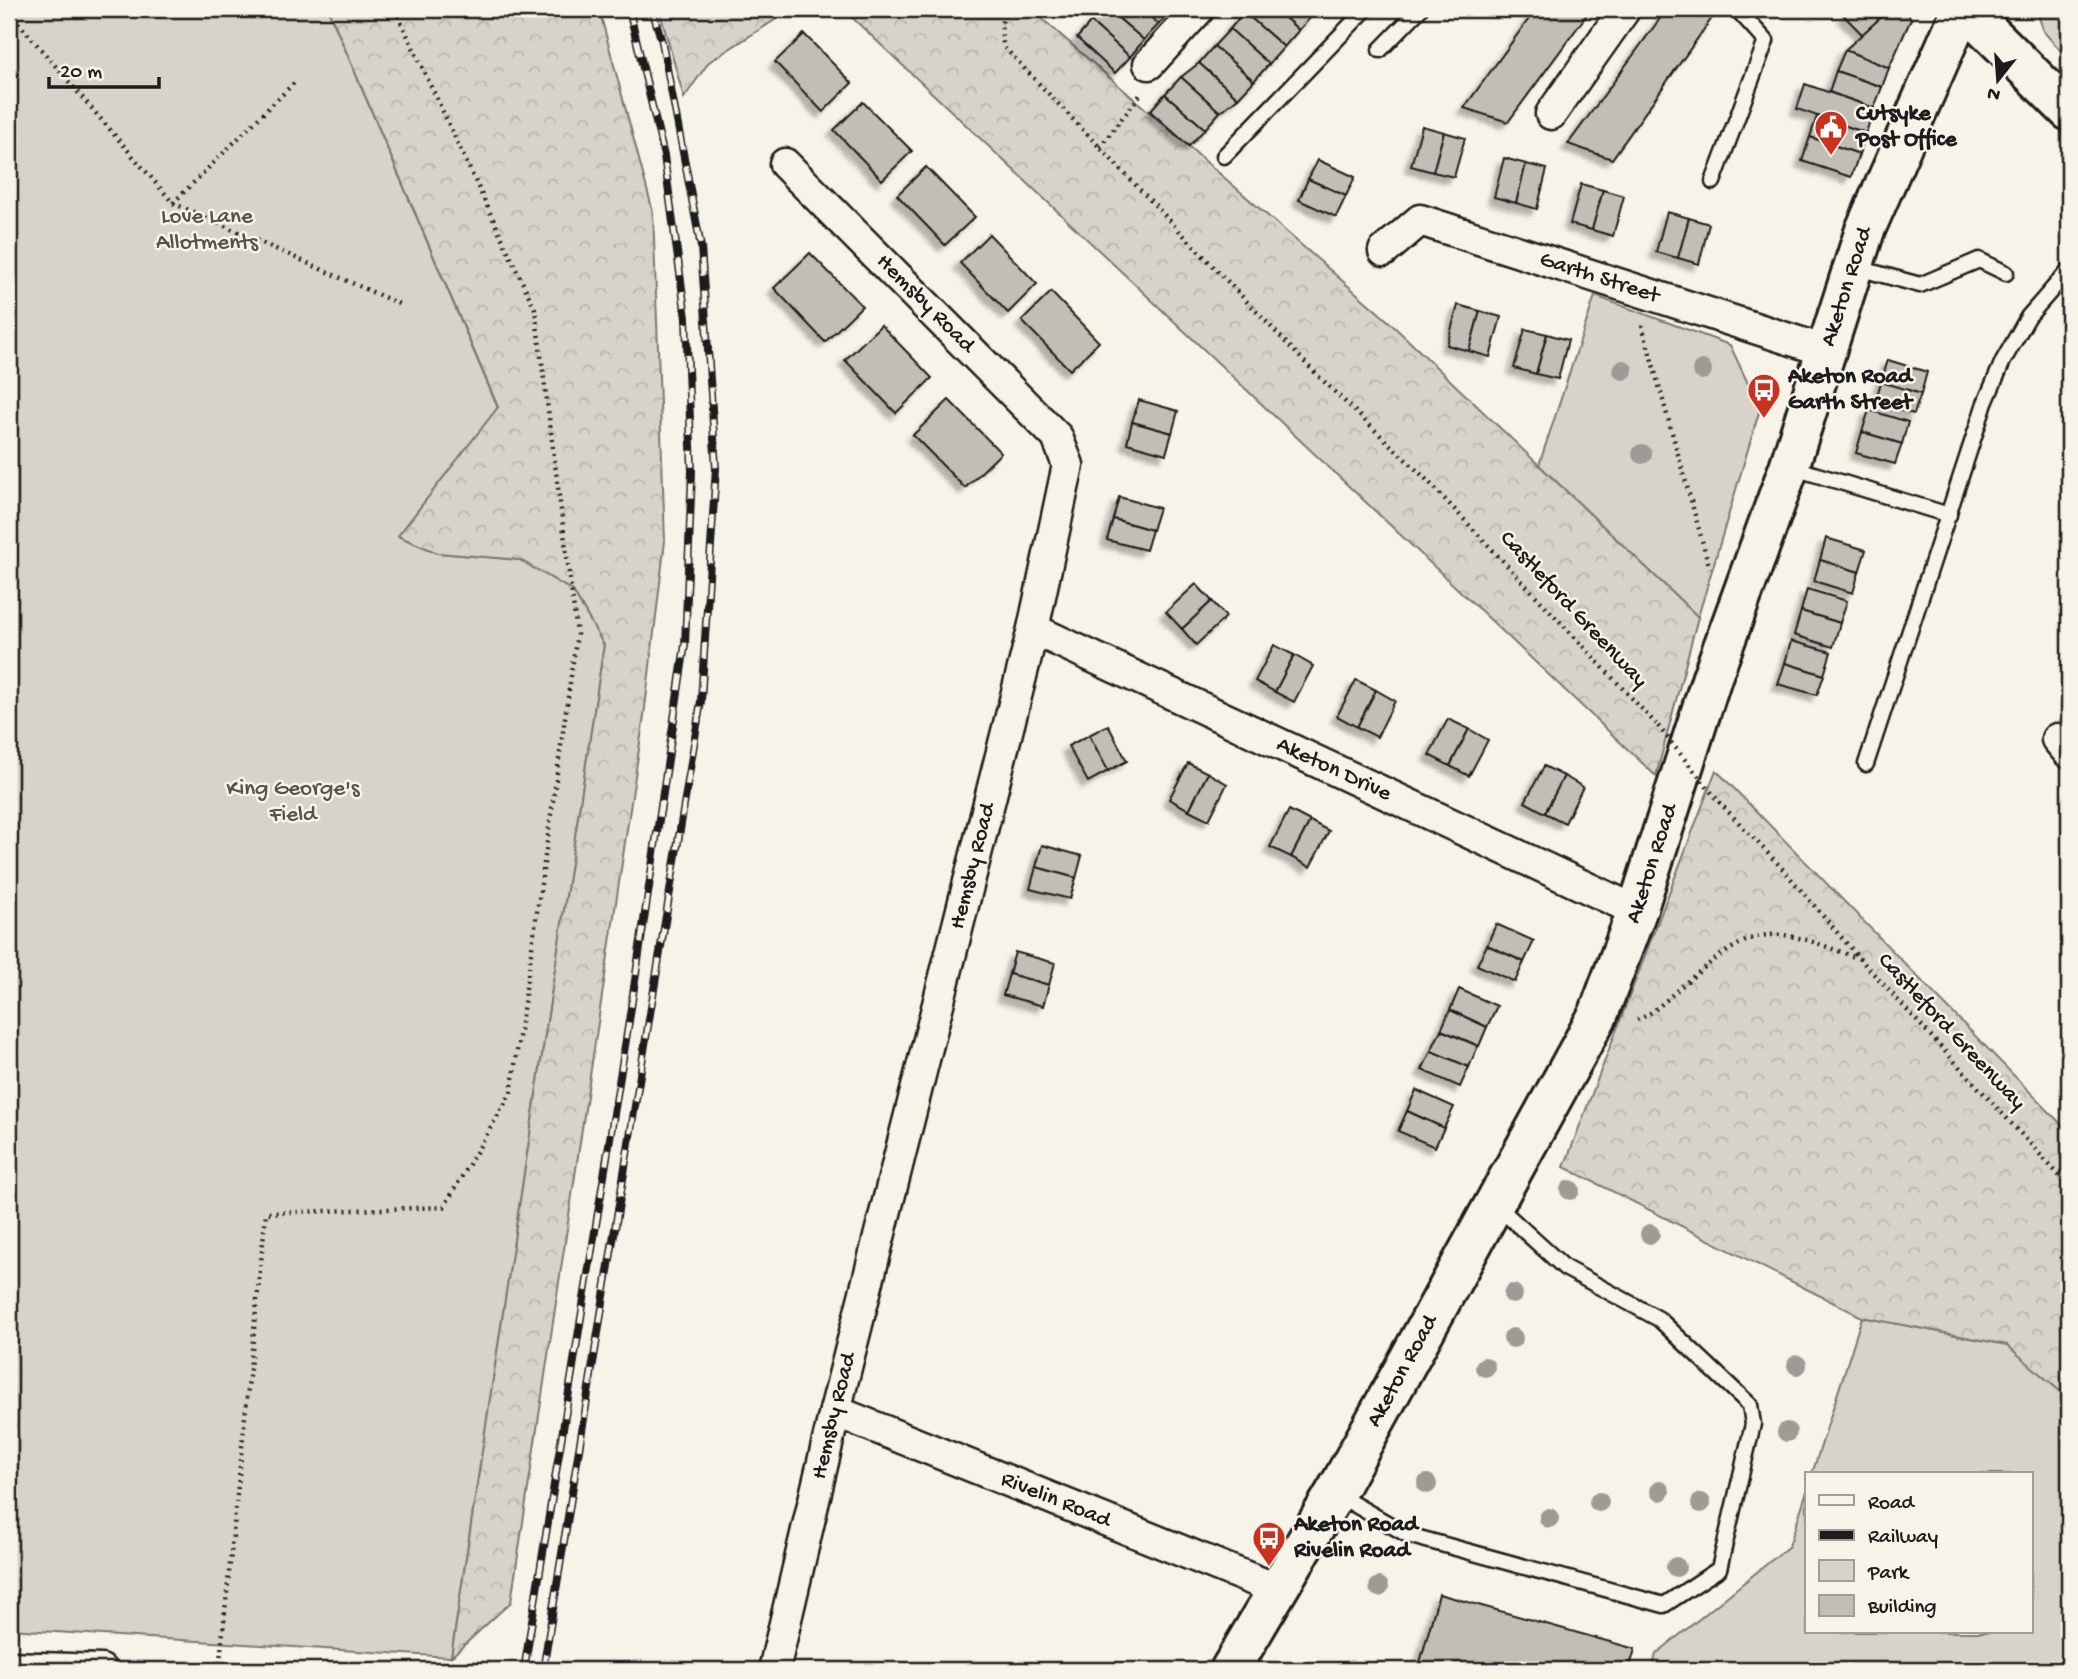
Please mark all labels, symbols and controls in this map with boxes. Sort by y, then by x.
scale bar [49,46,159,90]
north arrow [1962,46,2032,116]
text: 20 m [60,61,102,86]
text: N [1985,80,2003,106]
place label: Cutsyke Post Office [1854,101,1958,154]
public building icon: Cutsyke Post Office [1812,108,1850,157]
park label: Love Lane Allotments [156,204,259,257]
street label: Aketon Road [1815,222,1879,350]
street label: Garth Street [1536,246,1664,310]
street label: Hemsby Road [870,249,981,360]
place label: Aketon Road Garth Street [1787,364,1915,417]
bus stop icon: Aketon Road Garth Street [1745,371,1783,420]
street label: Castleford Greenway [1493,526,1653,694]
street label: Aketon Drive [1272,731,1397,808]
park label: King George's Field [227,776,360,829]
street label: Hemsby Road [944,799,1002,932]
street label: Aketon Road [1620,799,1684,927]
street label: Castleford Greenway [1871,948,2031,1116]
street label: Aketon Road [1361,1309,1445,1432]
street label: Hemsby Road [806,1349,863,1482]
street label: Rivelin Road [997,1466,1116,1535]
legend [1805,1472,2032,1634]
text: Road [1868,1492,1916,1517]
place label: Aketon Road Rivelin Road [1293,1512,1420,1565]
bus stop icon: Aketon Road Rivelin Road [1250,1519,1288,1568]
text: Railway [1868,1526,1938,1551]
text: Park [1867,1562,1911,1587]
text: Building [1867,1596,1937,1621]

